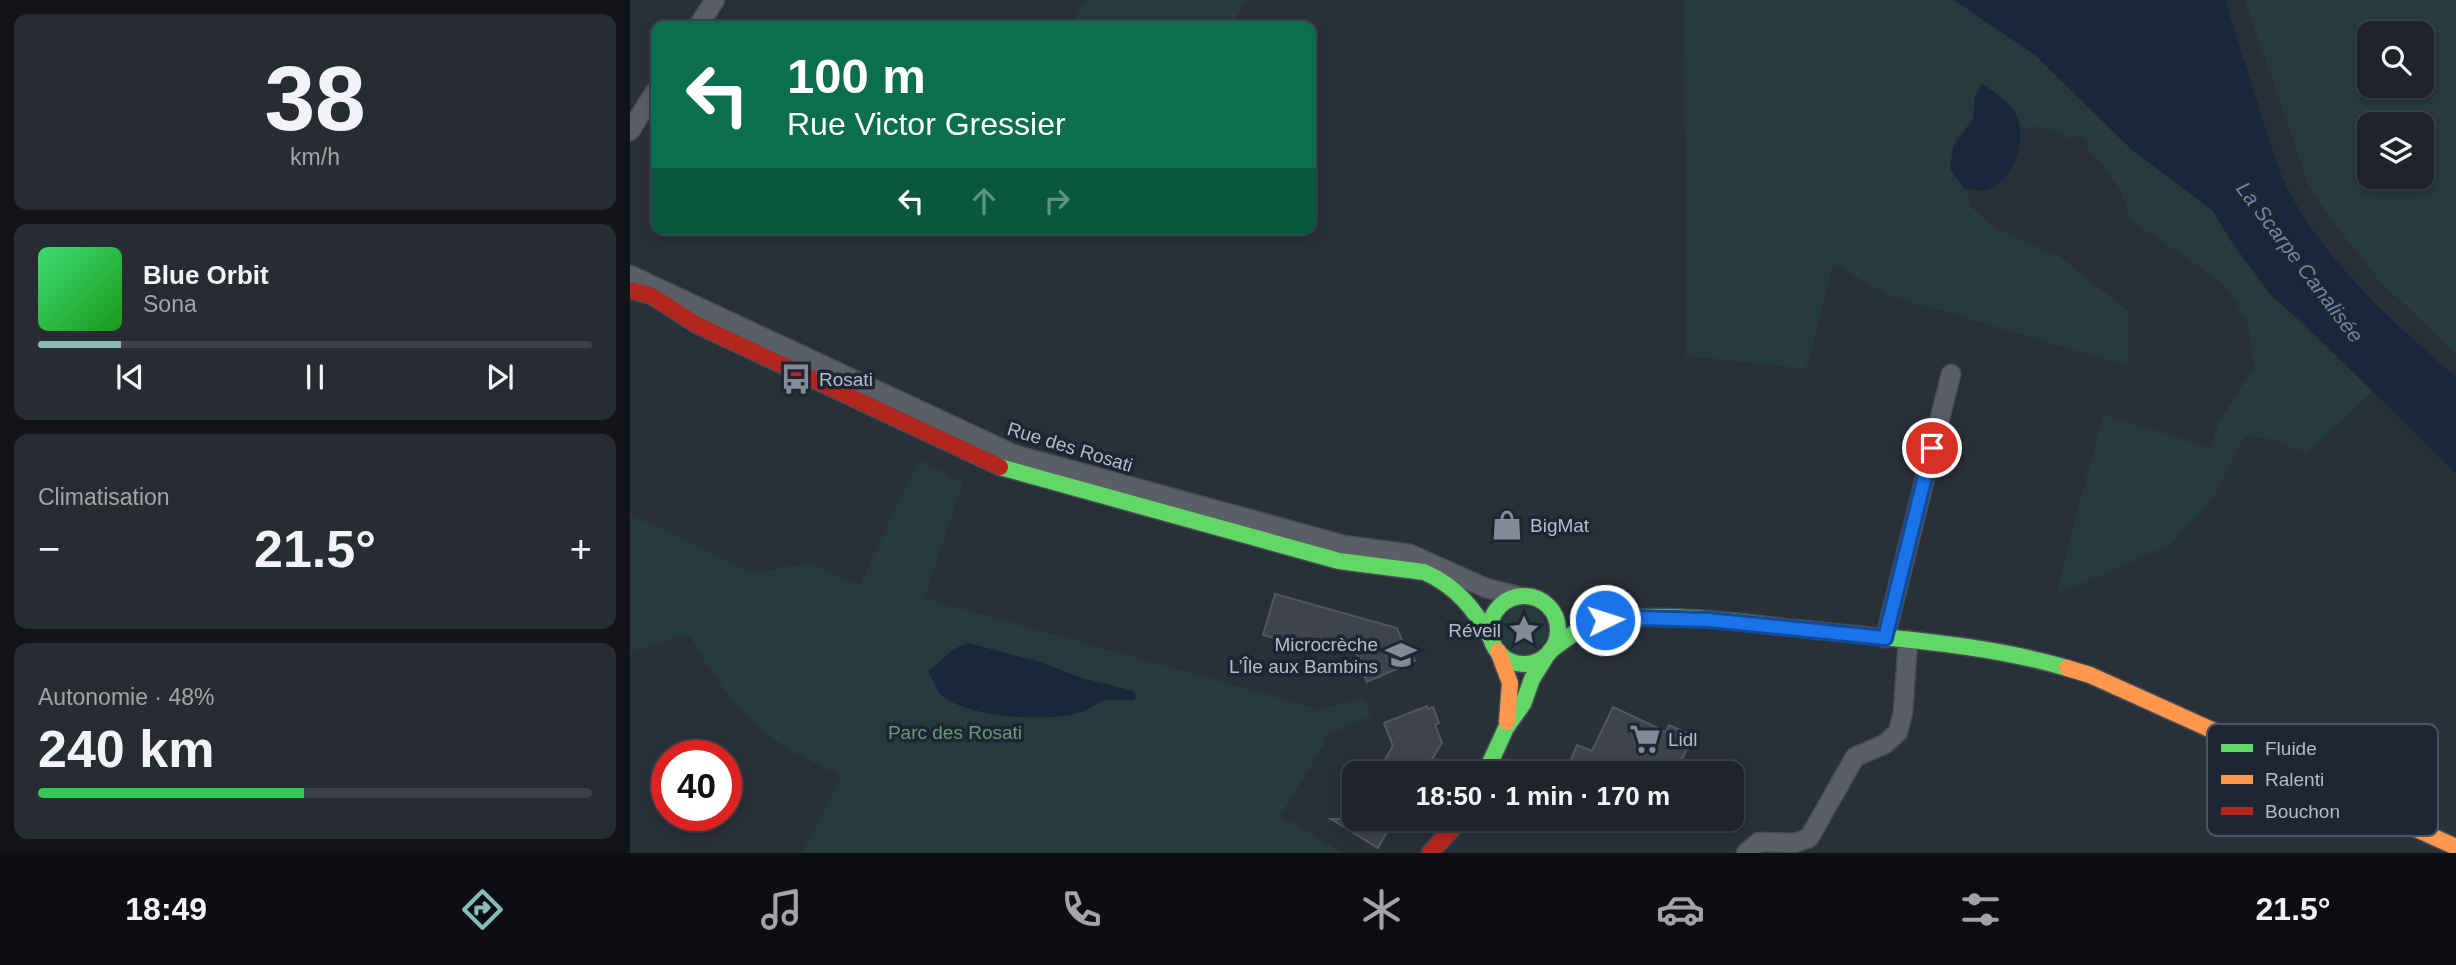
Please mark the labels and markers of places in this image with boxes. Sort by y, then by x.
bus stop icon: Rosati [779,362,813,396]
place label: Rosati [819,369,873,390]
pin [1902,418,1962,478]
shop icon: BigMat [1490,508,1524,542]
place label: BigMat [1530,515,1590,536]
place icon: Réveil [1507,613,1541,647]
place label: Réveil [1448,620,1501,641]
place label: Microcrèche L’Île aux Bambins [1229,634,1378,677]
school or university icon: Microcrèche L’Île aux Bambins [1384,638,1418,672]
supermarket icon: Lidl [1628,722,1662,756]
place label: Lidl [1668,729,1698,750]

